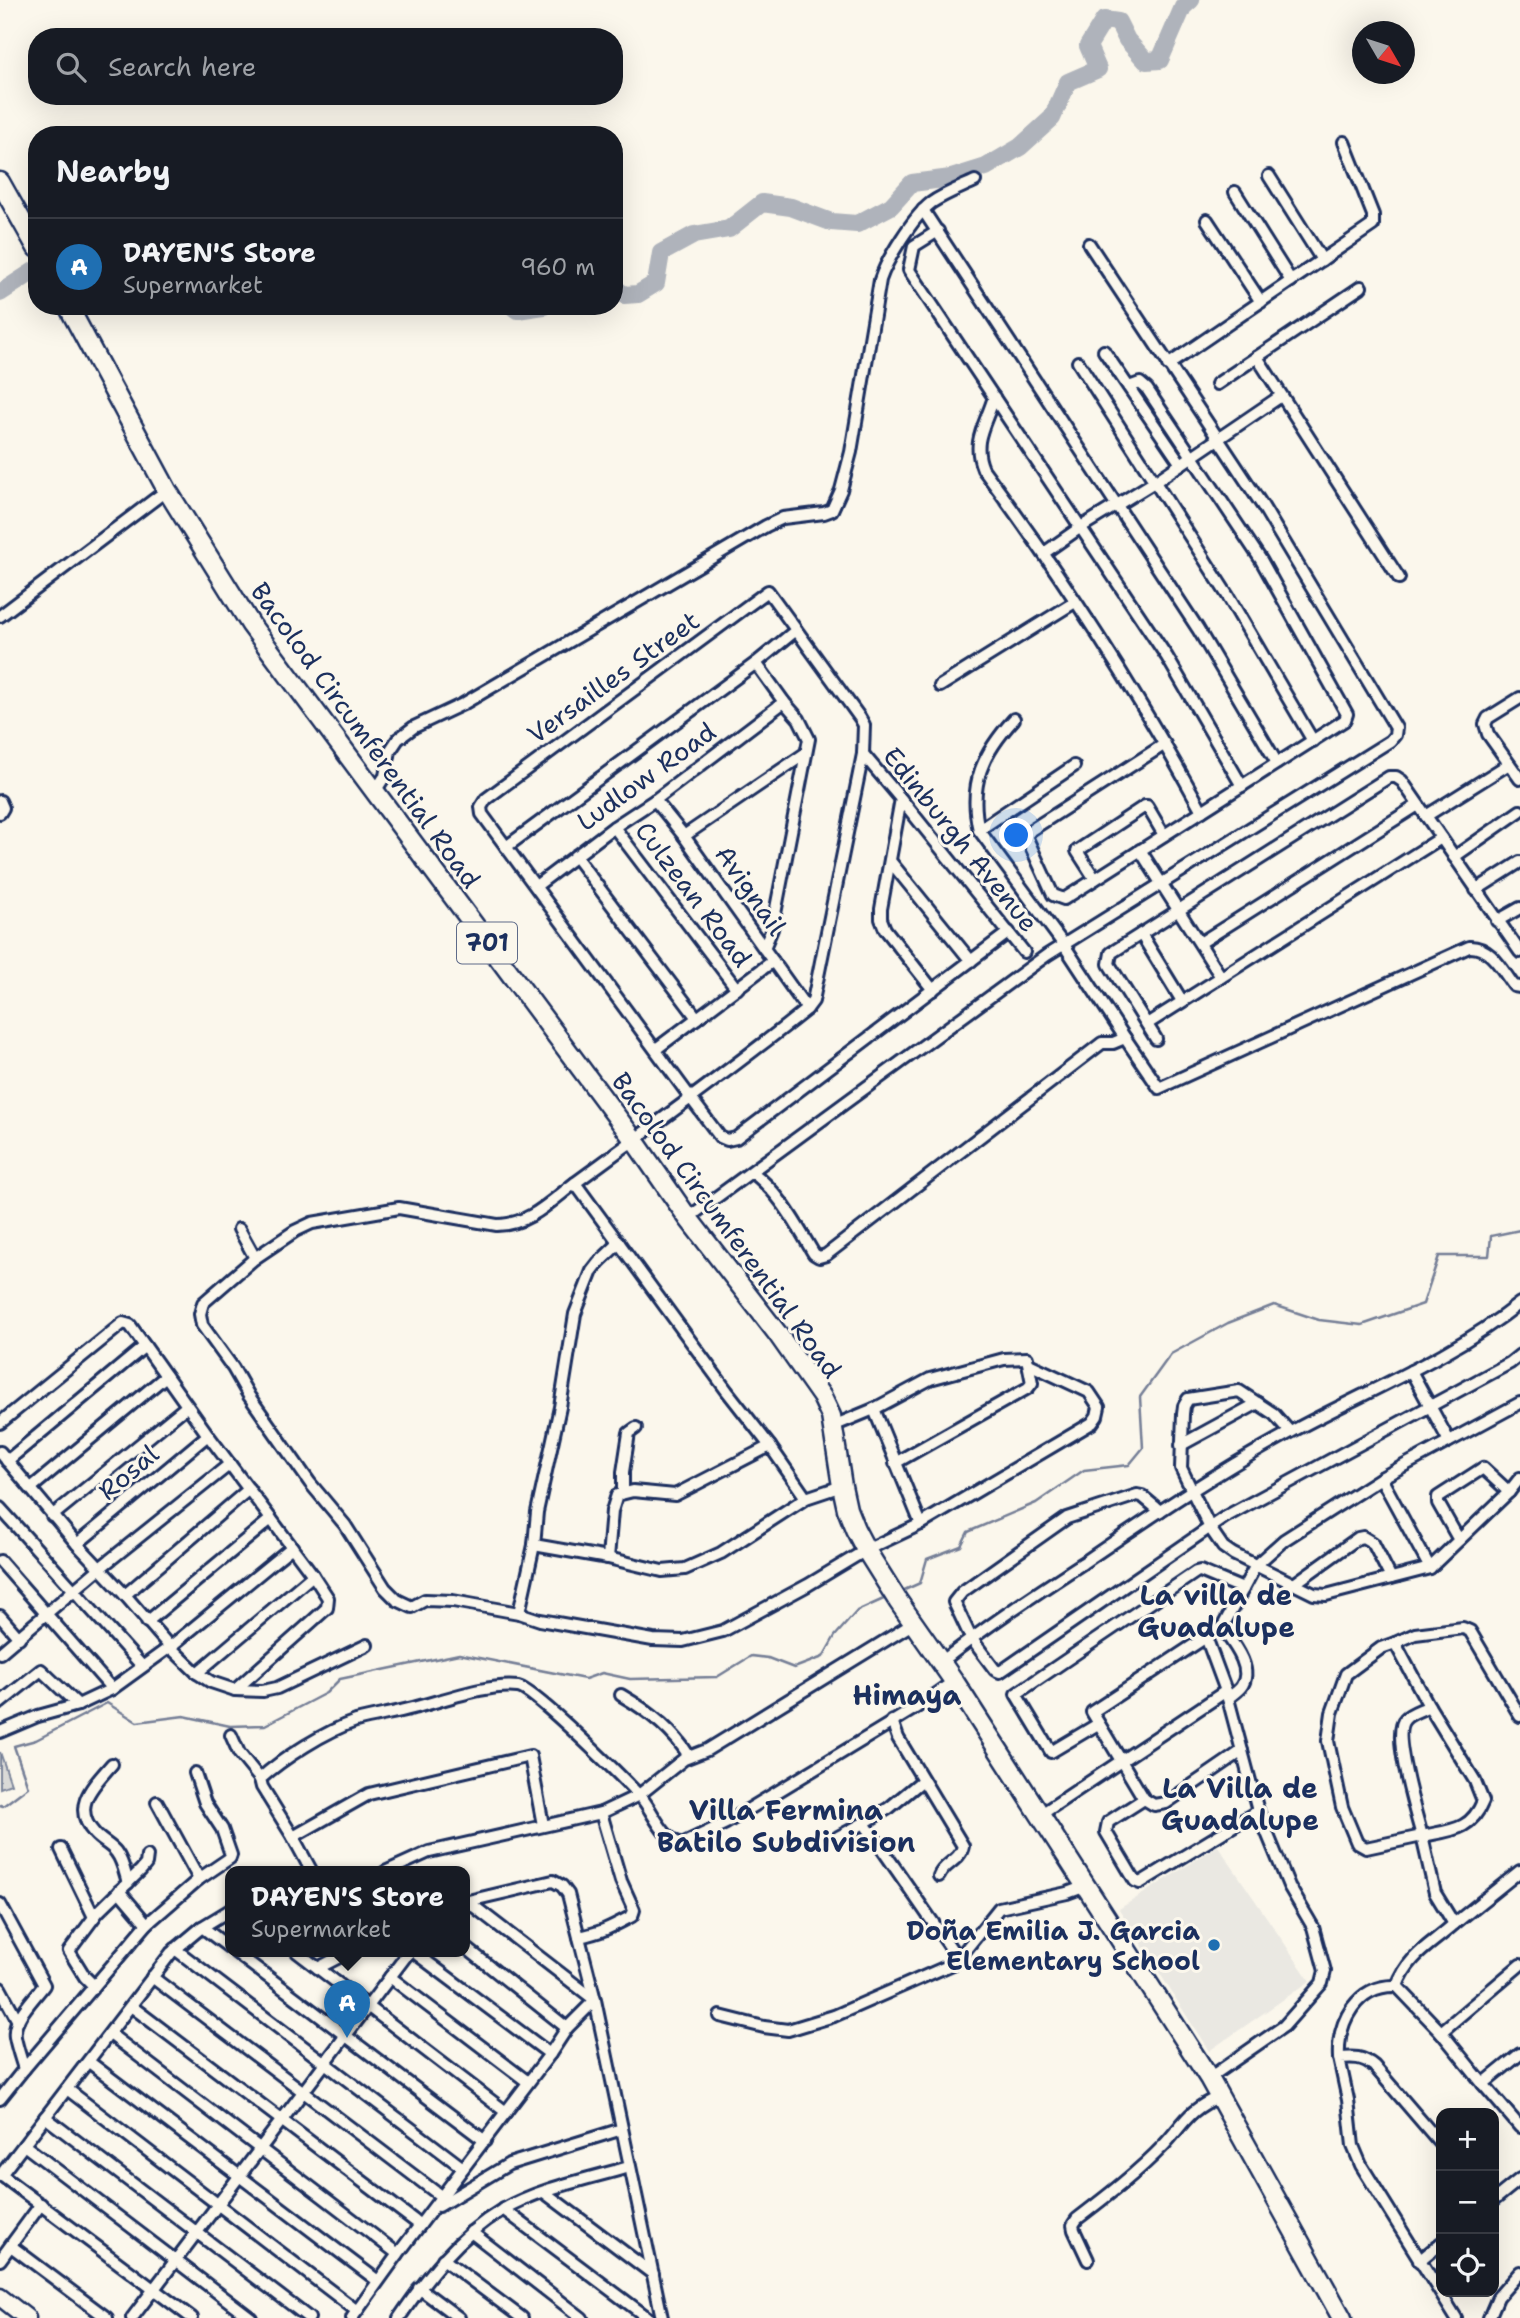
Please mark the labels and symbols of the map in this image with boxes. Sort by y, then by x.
north arrow [1352,21,1415,84]
street label: Bacolod Circumferential Road [243,575,489,895]
street label: Versailles Street [520,603,706,751]
street label: Ludlow Road [569,714,723,838]
street label: Edinburgh Avenue [875,739,1047,939]
street label: Culzean Road [628,814,760,974]
your location [999,818,1033,852]
street label: Avignail [707,838,795,942]
road number: 701 [457,923,517,964]
street label: Bacolod Circumferential Road [604,1065,850,1385]
street label: Rosal [90,1436,166,1508]
district label: La villa de Guadalupe [1137,1576,1295,1646]
district label: Himaya [853,1676,961,1714]
district label: La Villa de Guadalupe [1161,1769,1319,1839]
district label: Villa Fermina Batilo Subdivision [657,1791,915,1861]
place label: Doña Emilia J. Garcia Elementary School [906,1913,1200,1978]
marker: Doña Emilia J. Garcia Elementary School [1206,1937,1222,1953]
pin: A [324,1980,370,2038]

